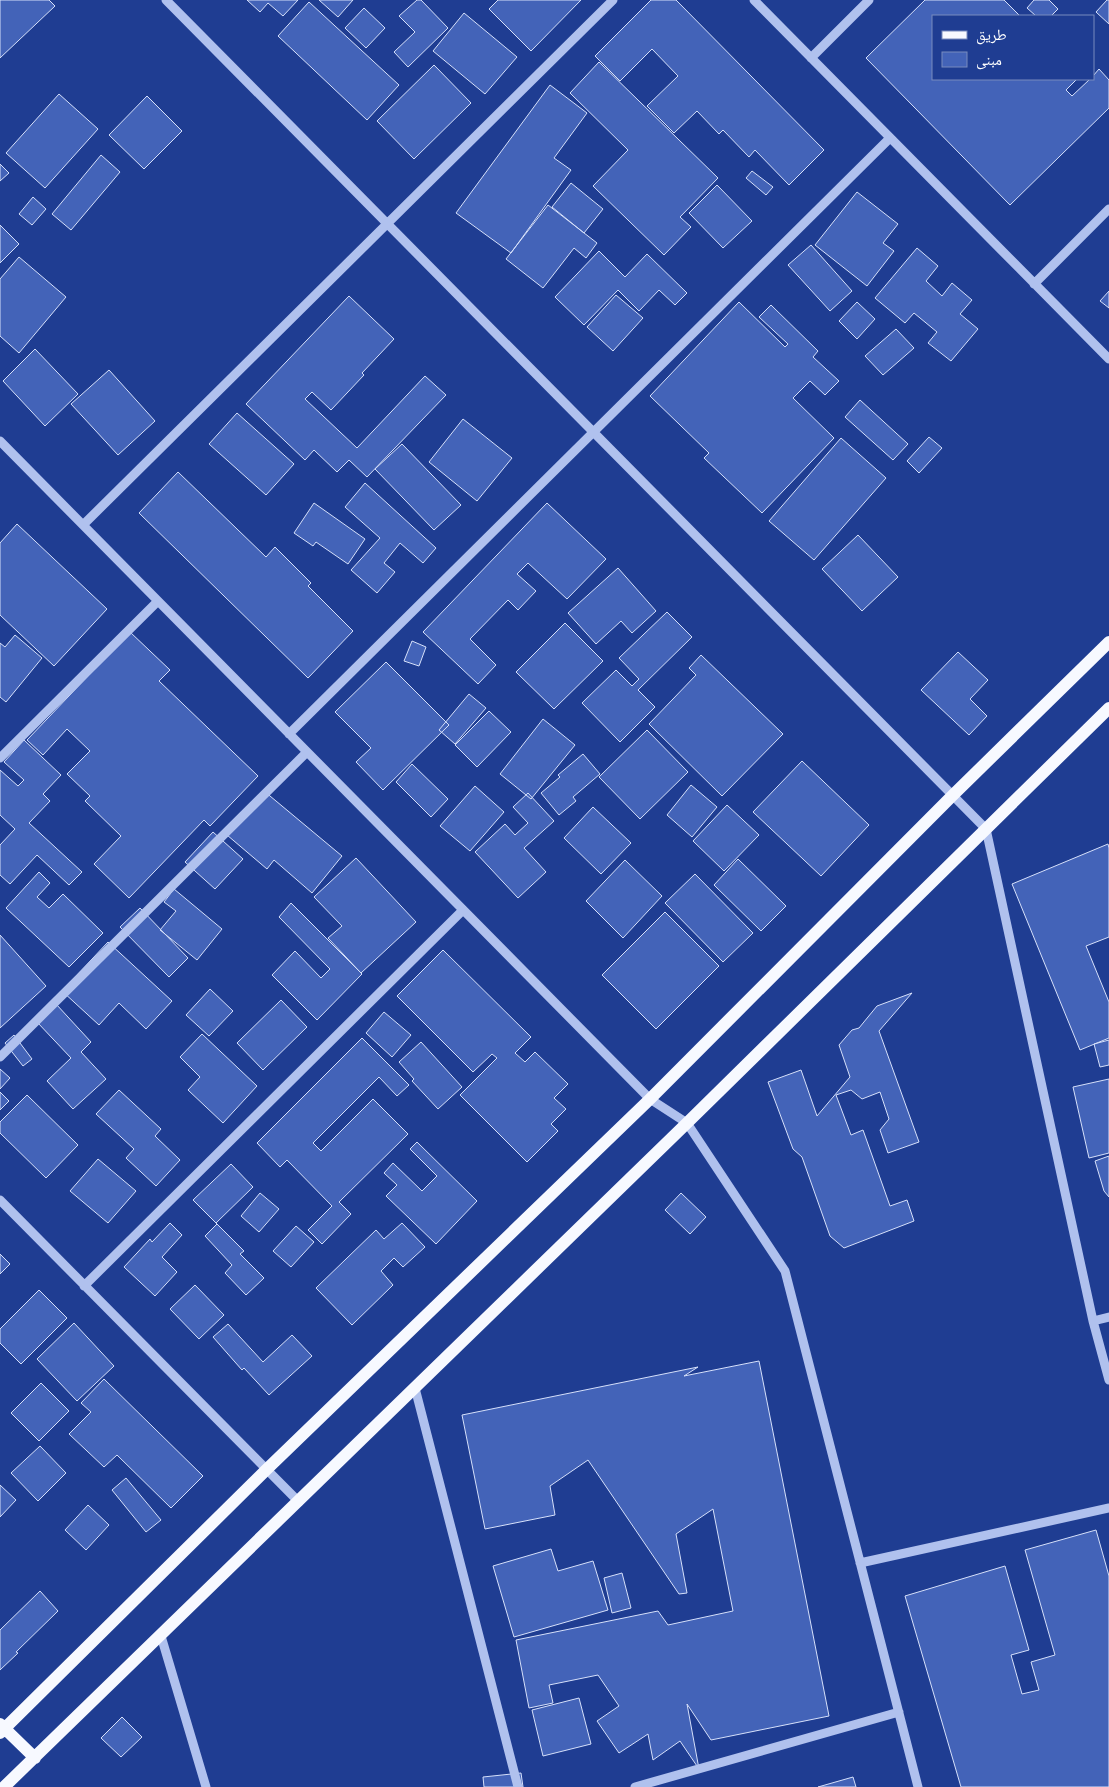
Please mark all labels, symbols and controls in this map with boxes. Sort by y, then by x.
legend [932,15,1094,80]
text: طريق [976,25,1007,45]
text: مبنى [976,50,1002,70]

